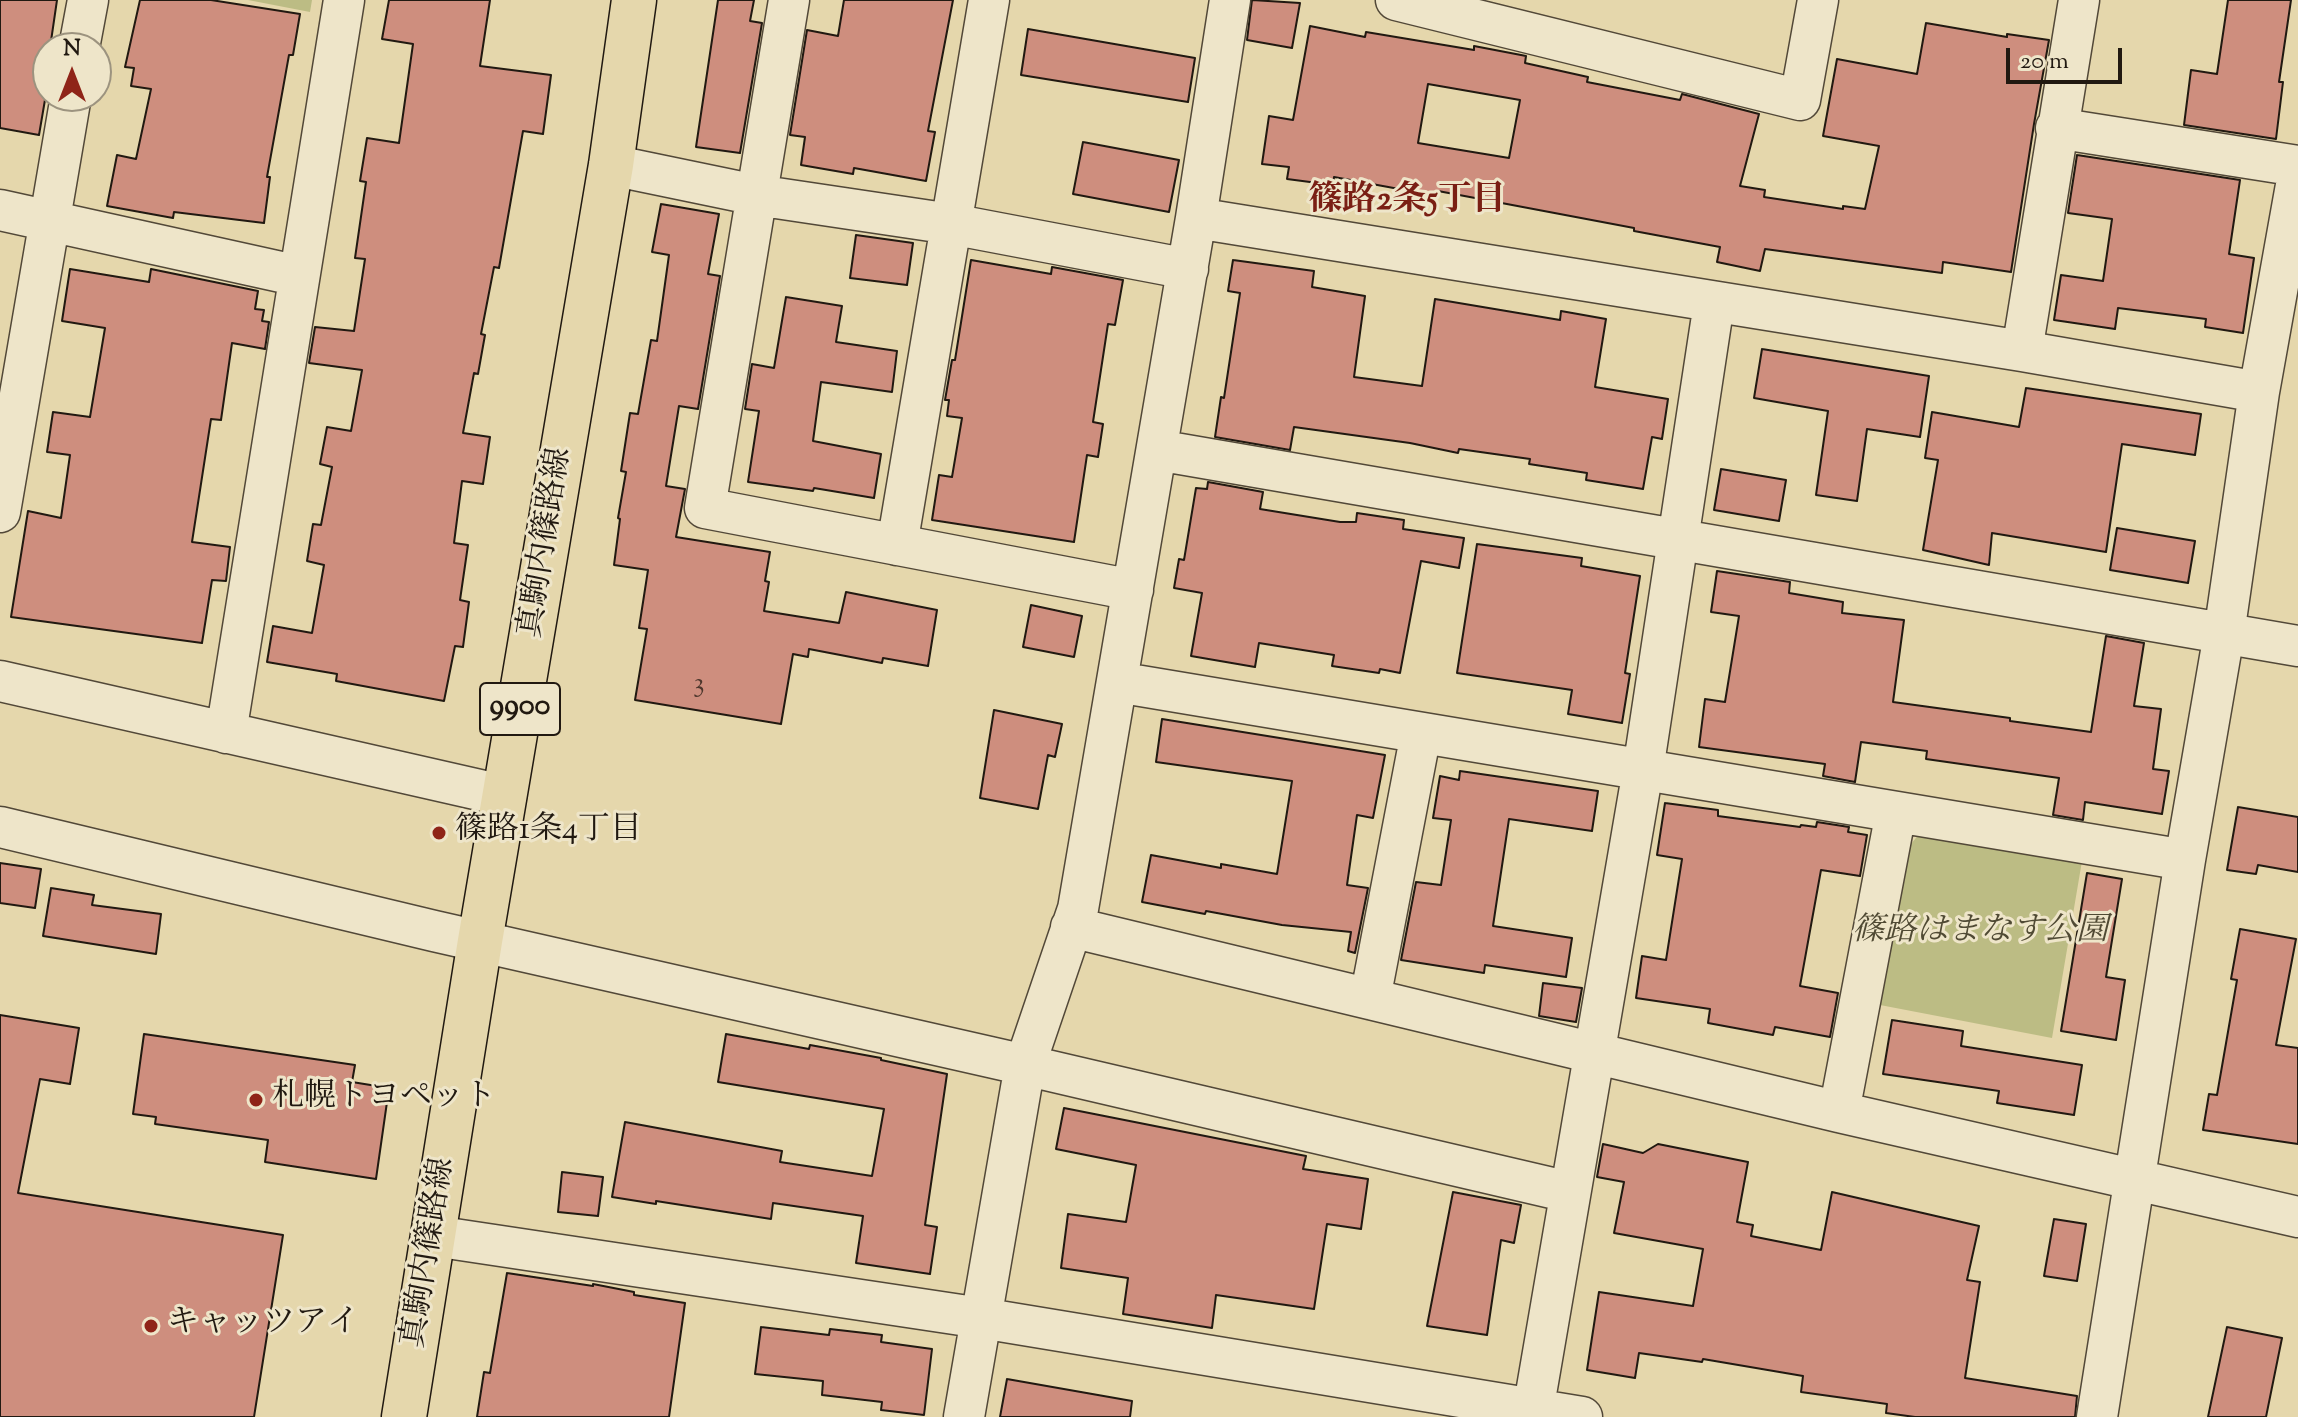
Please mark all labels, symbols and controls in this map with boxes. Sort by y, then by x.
north arrow [32,32,112,112]
scale bar [2010,32,2126,82]
text: N [63,34,81,66]
text: 20 m [2020,45,2069,79]
district label: 篠路2条5丁目 [1308,183,1506,223]
street label: 真駒内篠路線 [514,445,582,641]
house number: 3 [693,669,705,703]
road number: 9900 [480,683,560,735]
place label: 篠路1条4丁目 [455,814,642,852]
marker: 篠路1条4丁目 [430,824,448,842]
park label: 篠路はまなす公園 [1852,915,2108,953]
place label: 札幌トヨペット [272,1081,496,1119]
marker: 札幌トヨペット [247,1091,265,1109]
street label: 真駒内篠路線 [397,1155,465,1351]
place label: キャッツアイ [167,1307,359,1345]
marker: キャッツアイ [142,1317,160,1335]

